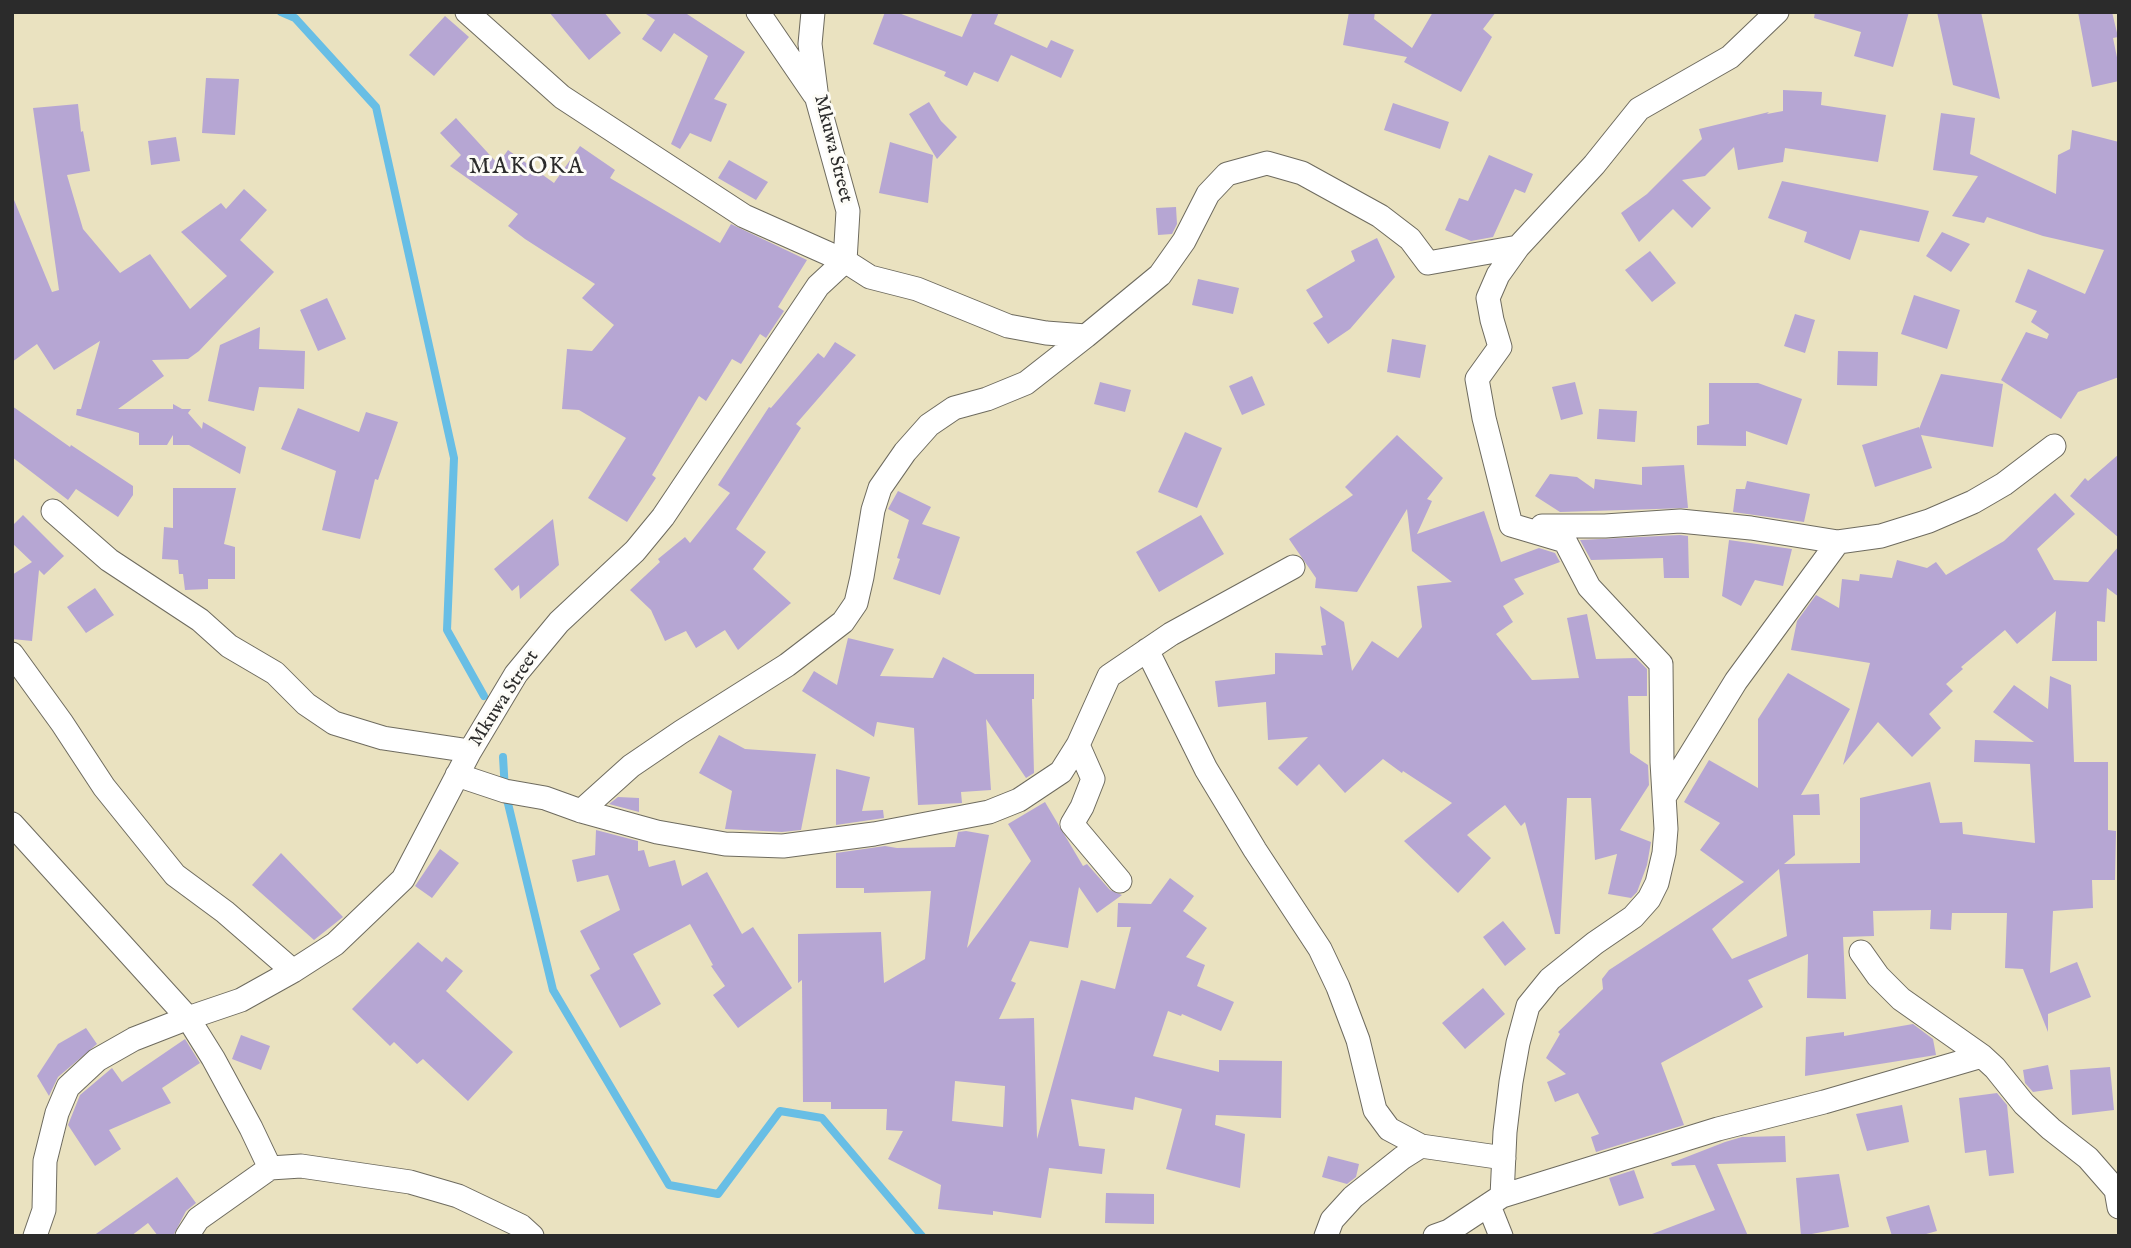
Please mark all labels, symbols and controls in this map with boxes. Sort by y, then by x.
street label: Mkuwa Street [808,93,856,205]
district label: MAKOKA [470,154,584,182]
street label: Mkuwa Street [466,647,544,751]

